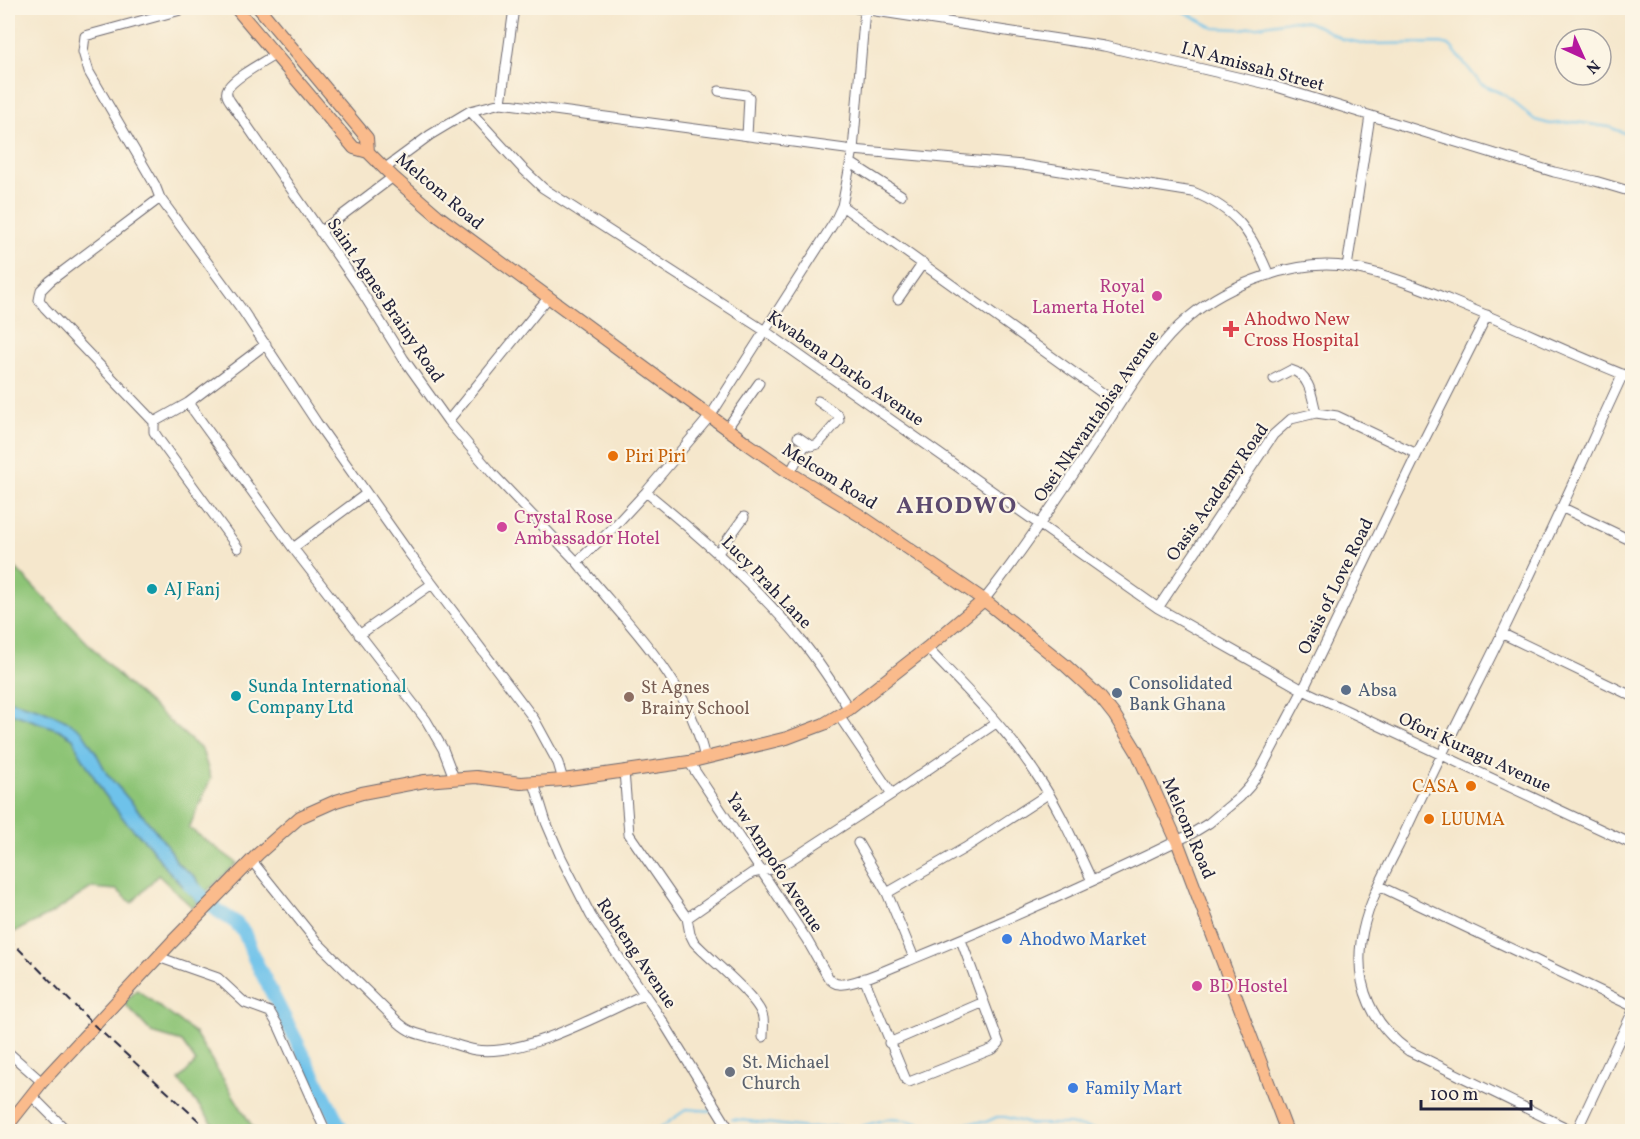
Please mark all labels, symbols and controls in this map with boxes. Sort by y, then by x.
north arrow [1553,27,1613,87]
street label: I.N Amissah Street [1178,36,1327,99]
text: N [1580,54,1604,78]
street label: Melcom Road [390,148,488,236]
street label: Saint Agnes Brainy Road [320,213,449,388]
place label: Royal Lamerta Hotel [1032,275,1145,321]
marker: Royal Lamerta Hotel [1150,289,1164,303]
street label: Kwabena Darko Avenue [761,305,929,433]
place label: Ahodwo New Cross Hospital [1244,308,1359,354]
marker: Ahodwo New Cross Hospital [1222,320,1240,338]
street label: Osei Nkwantabisa Avenue [1028,326,1166,508]
street label: Oasis Academy Road [1161,419,1275,567]
street label: Melcom Road [777,438,882,517]
place label: Piri Piri [625,445,686,470]
marker: Piri Piri [606,449,620,463]
district label: AHODWO [896,490,1018,524]
place label: Crystal Rose Ambassador Hotel [514,506,660,552]
street label: Oasis of Love Road [1292,514,1380,659]
marker: Crystal Rose Ambassador Hotel [495,520,509,534]
street label: Lucy Prah Lane [715,531,817,635]
place label: AJ Fanj [164,578,220,603]
marker: AJ Fanj [145,582,159,596]
place label: Consolidated Bank Ghana [1129,672,1233,718]
place label: Sunda International Company Ltd [248,675,407,721]
place label: St Agnes Brainy School [641,676,750,722]
place label: Absa [1358,679,1397,704]
marker: Absa [1339,683,1353,697]
marker: Consolidated Bank Ghana [1110,686,1124,700]
marker: Sunda International Company Ltd [229,689,243,703]
marker: St Agnes Brainy School [622,690,636,704]
street label: Ofori Kuragu Avenue [1394,707,1555,800]
street label: Melcom Road [1155,774,1220,883]
place label: CASA [1412,775,1459,800]
marker: CASA [1464,779,1478,793]
street label: Yaw Ampofo Avenue [719,788,828,938]
place label: LUUMA [1441,808,1505,833]
marker: LUUMA [1422,812,1436,826]
street label: Robteng Avenue [590,894,682,1014]
place label: Ahodwo Market [1019,928,1147,953]
marker: Ahodwo Market [1000,932,1014,946]
place label: BD Hostel [1209,975,1288,1000]
marker: BD Hostel [1190,979,1204,993]
place label: St. Michael Church [742,1051,829,1097]
marker: St. Michael Church [723,1065,737,1079]
scale bar [1421,1073,1530,1111]
place label: Family Mart [1085,1077,1182,1102]
marker: Family Mart [1066,1081,1080,1095]
text: 100 m [1430,1083,1479,1108]

